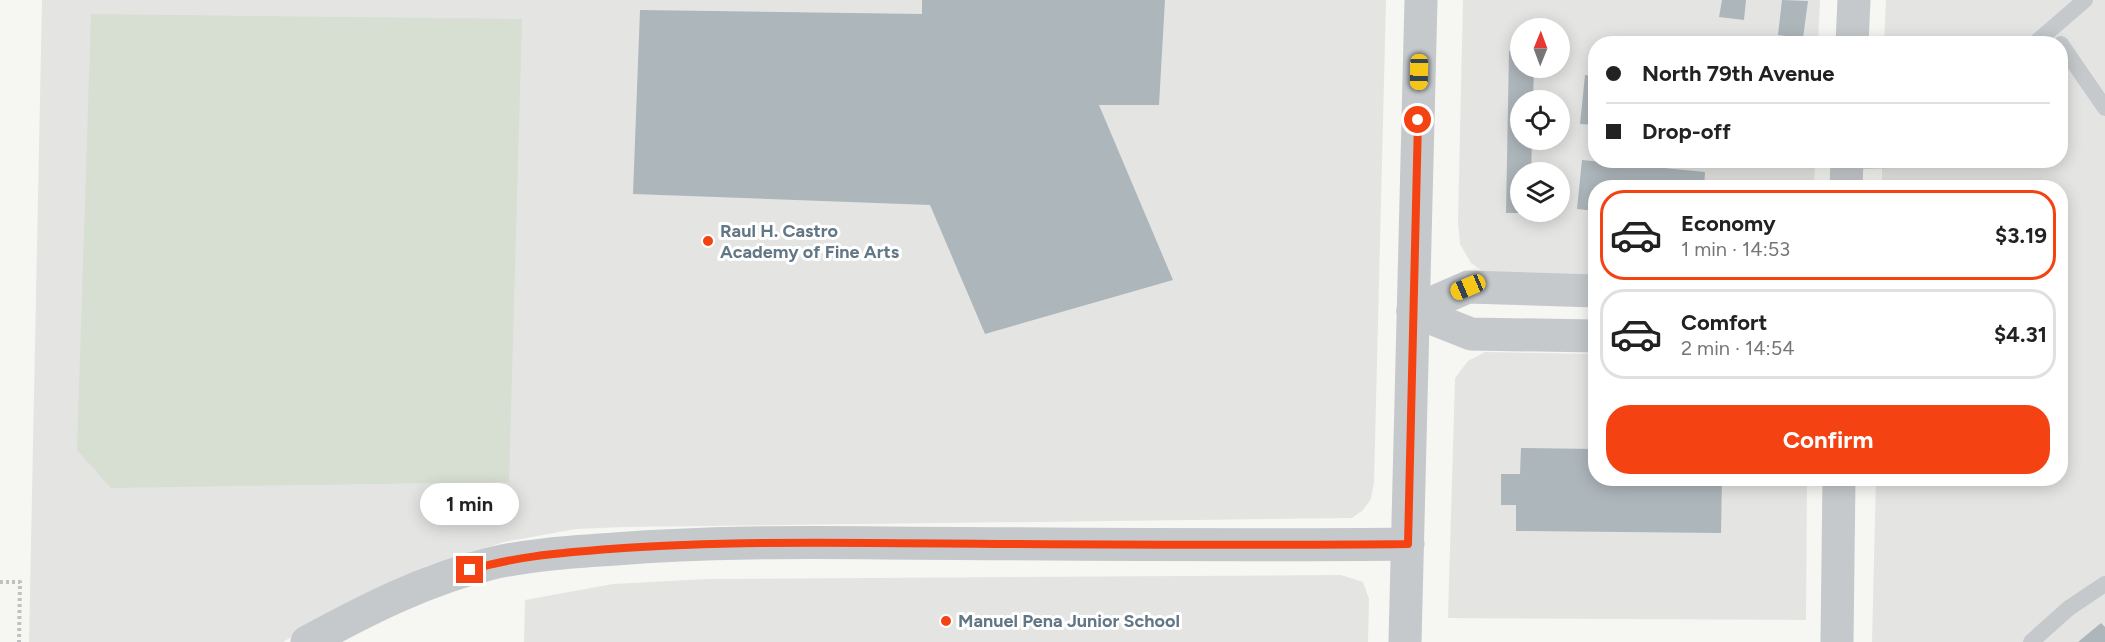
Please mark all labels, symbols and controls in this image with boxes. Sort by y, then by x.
north arrow [1510,18,1570,78]
map controls [1510,18,1570,222]
car [1410,54,1428,90]
text: North 79th Avenue [1642,60,1834,87]
button: locate [1510,90,1570,150]
route start [1404,106,1431,133]
text: Drop-off [1642,118,1731,145]
button: layers [1510,162,1570,222]
icon: car [1609,208,1663,262]
text: Economy [1681,210,1776,237]
place label: Raul H. Castro Academy of Fine Arts [720,220,900,263]
text: $3.19 [1995,222,2047,249]
marker: Raul H. Castro Academy of Fine Arts [701,234,715,248]
text: 1 min · 14:53 [1681,237,1790,261]
car [1448,272,1488,302]
icon: car [1609,307,1663,361]
text: Comfort [1681,309,1767,336]
text: $4.31 [1994,321,2047,348]
text: 2 min · 14:54 [1681,336,1795,360]
button: Confirm [1606,405,2050,474]
callout: 1 min [420,483,520,525]
text: 1 min [446,492,493,516]
route end [456,556,483,583]
place label: Manuel Pena Junior School [958,610,1180,632]
marker: Manuel Pena Junior School [939,614,953,628]

